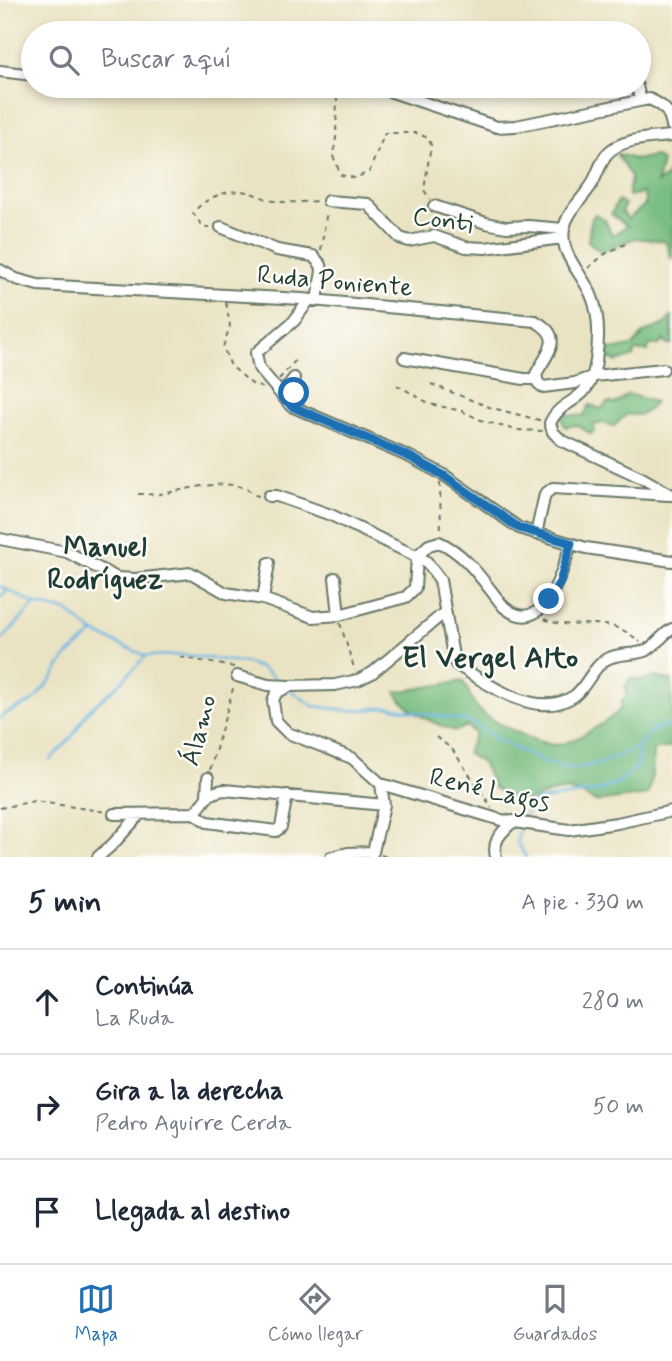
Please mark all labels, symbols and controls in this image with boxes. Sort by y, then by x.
search box [21,21,651,98]
icon: search [45,41,83,79]
text: Buscar aquí [101,43,232,77]
street label: Conti [410,200,475,242]
street label: Ruda Poniente [256,258,414,306]
route start [278,377,309,408]
district label: Manuel Rodríguez [47,530,163,600]
route end [533,583,564,614]
district label: El Vergel Alto [402,639,578,679]
street label: Álamo [173,691,226,770]
street label: René Lagos [425,761,553,824]
text: 5 min [28,883,102,922]
text: A pie · 330 m [521,888,644,918]
text: Continúa [95,970,194,1004]
icon: ahead [28,983,66,1021]
text: 280 m [582,987,644,1017]
text: La Ruda [95,1004,174,1034]
text: Gira a la derecha [95,1075,284,1109]
icon: right [28,1088,66,1126]
text: 50 m [593,1092,644,1122]
text: Pedro Aguirre Cerda [95,1109,292,1139]
icon: arrive [28,1193,66,1231]
text: Llegada al destino [95,1195,290,1229]
tab: Mapa [75,1280,118,1347]
tab: Cómo llegar [268,1280,363,1347]
tab: Guardados [513,1280,597,1347]

